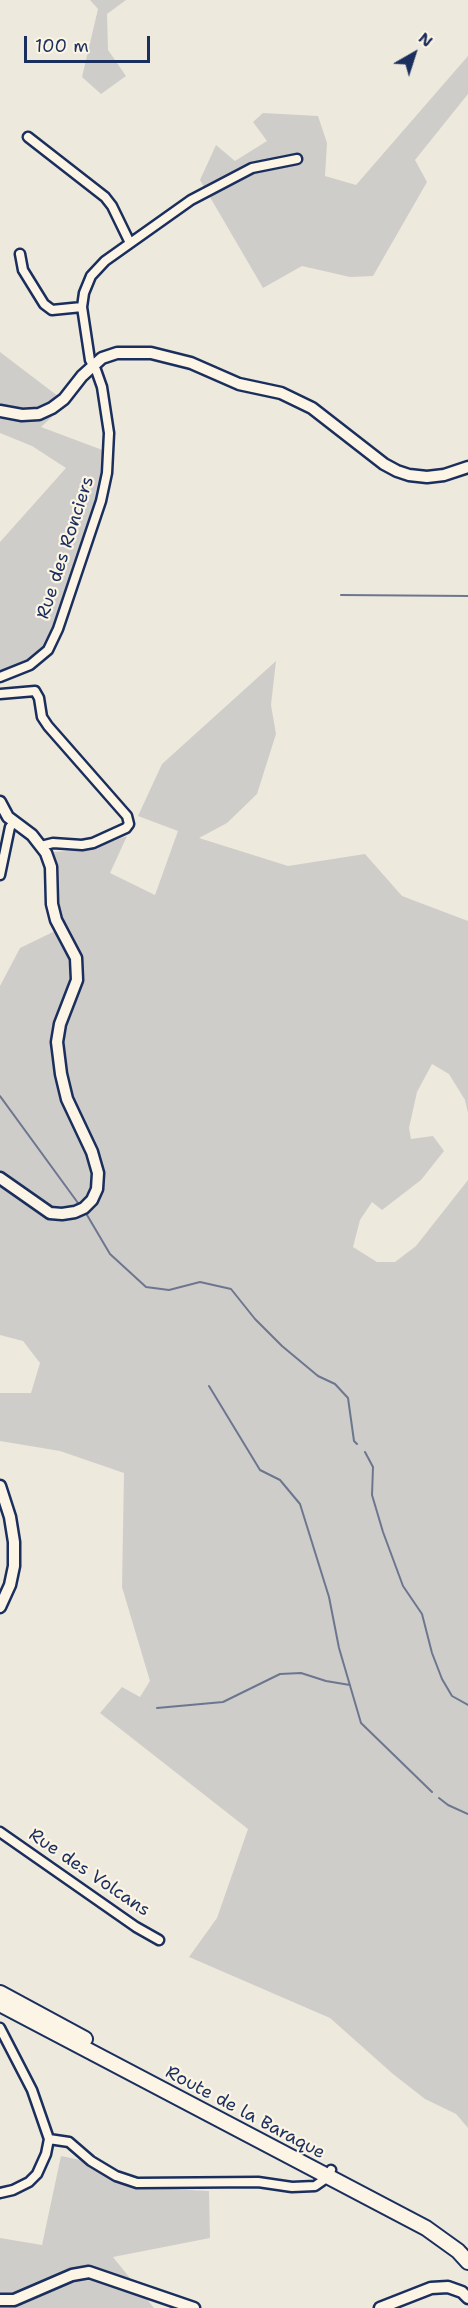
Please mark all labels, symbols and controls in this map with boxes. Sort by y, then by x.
scale bar [27,24,153,62]
north arrow [384,24,444,84]
text: N [414,27,437,52]
text: 100 m [35,34,89,58]
street label: Rue des Ronciers [33,474,99,622]
street label: Rue des Volcans [24,1824,154,1922]
street label: Route de la Baraque [161,2062,329,2164]

